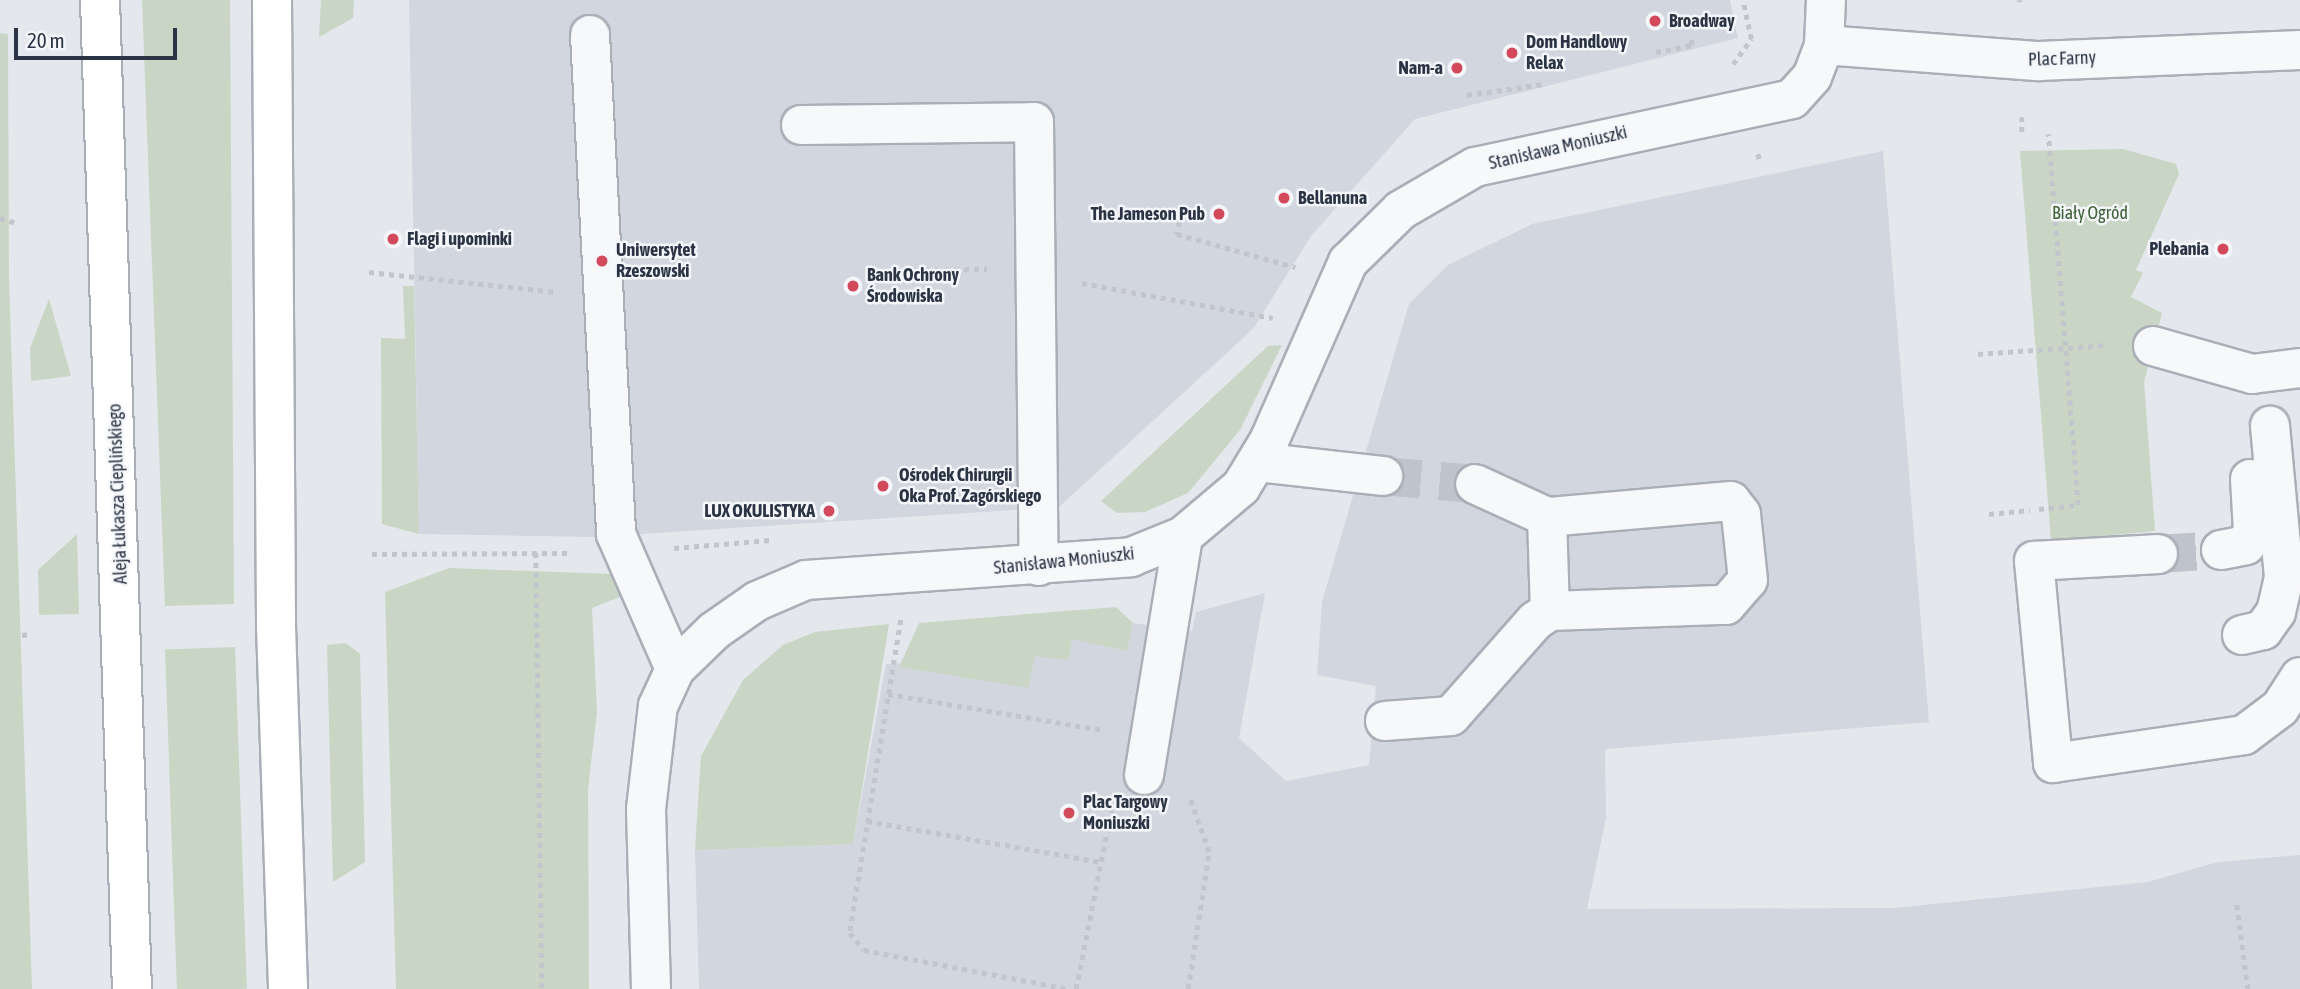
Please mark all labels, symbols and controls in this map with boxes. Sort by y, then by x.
place label: Broadway [1669,10,1735,32]
marker: Broadway [1647,13,1663,29]
scale bar [18,14,180,58]
text: 20 m [27,28,65,52]
place label: Dom Handlowy Relax [1526,32,1627,74]
marker: Dom Handlowy Relax [1504,45,1520,61]
street label: Plac Farny [2028,47,2096,71]
place label: Nam-a [1398,57,1443,79]
marker: Nam-a [1449,60,1465,76]
street label: Stanisława Moniuszki [1487,122,1629,174]
place label: Bellanuna [1298,187,1367,209]
marker: Bellanuna [1276,190,1292,206]
park label: Biały Ogród [2052,202,2128,224]
place label: The Jameson Pub [1091,203,1205,225]
marker: The Jameson Pub [1211,206,1227,222]
place label: Flagi i upominki [407,228,512,250]
marker: Flagi i upominki [385,231,401,247]
place label: Plebania [2149,238,2209,260]
place label: Uniwersytet Rzeszowski [616,240,696,282]
marker: Plebania [2215,241,2231,257]
marker: Uniwersytet Rzeszowski [594,253,610,269]
place label: Bank Ochrony Środowiska [867,265,959,308]
marker: Bank Ochrony Środowiska [845,278,861,294]
street label: Aleja Łukasza Cieplińskiego [104,403,132,585]
place label: Ośrodek Chirurgii Oka Prof. Zagórskiego [899,465,1041,508]
marker: Ośrodek Chirurgii Oka Prof. Zagórskiego [873,476,893,496]
place label: LUX OKULISTYKA [704,500,815,522]
marker: LUX OKULISTYKA [821,503,837,519]
street label: Stanisława Moniuszki [993,543,1135,579]
place label: Plac Targowy Moniuszki [1083,792,1168,834]
marker: Plac Targowy Moniuszki [1061,805,1077,821]

